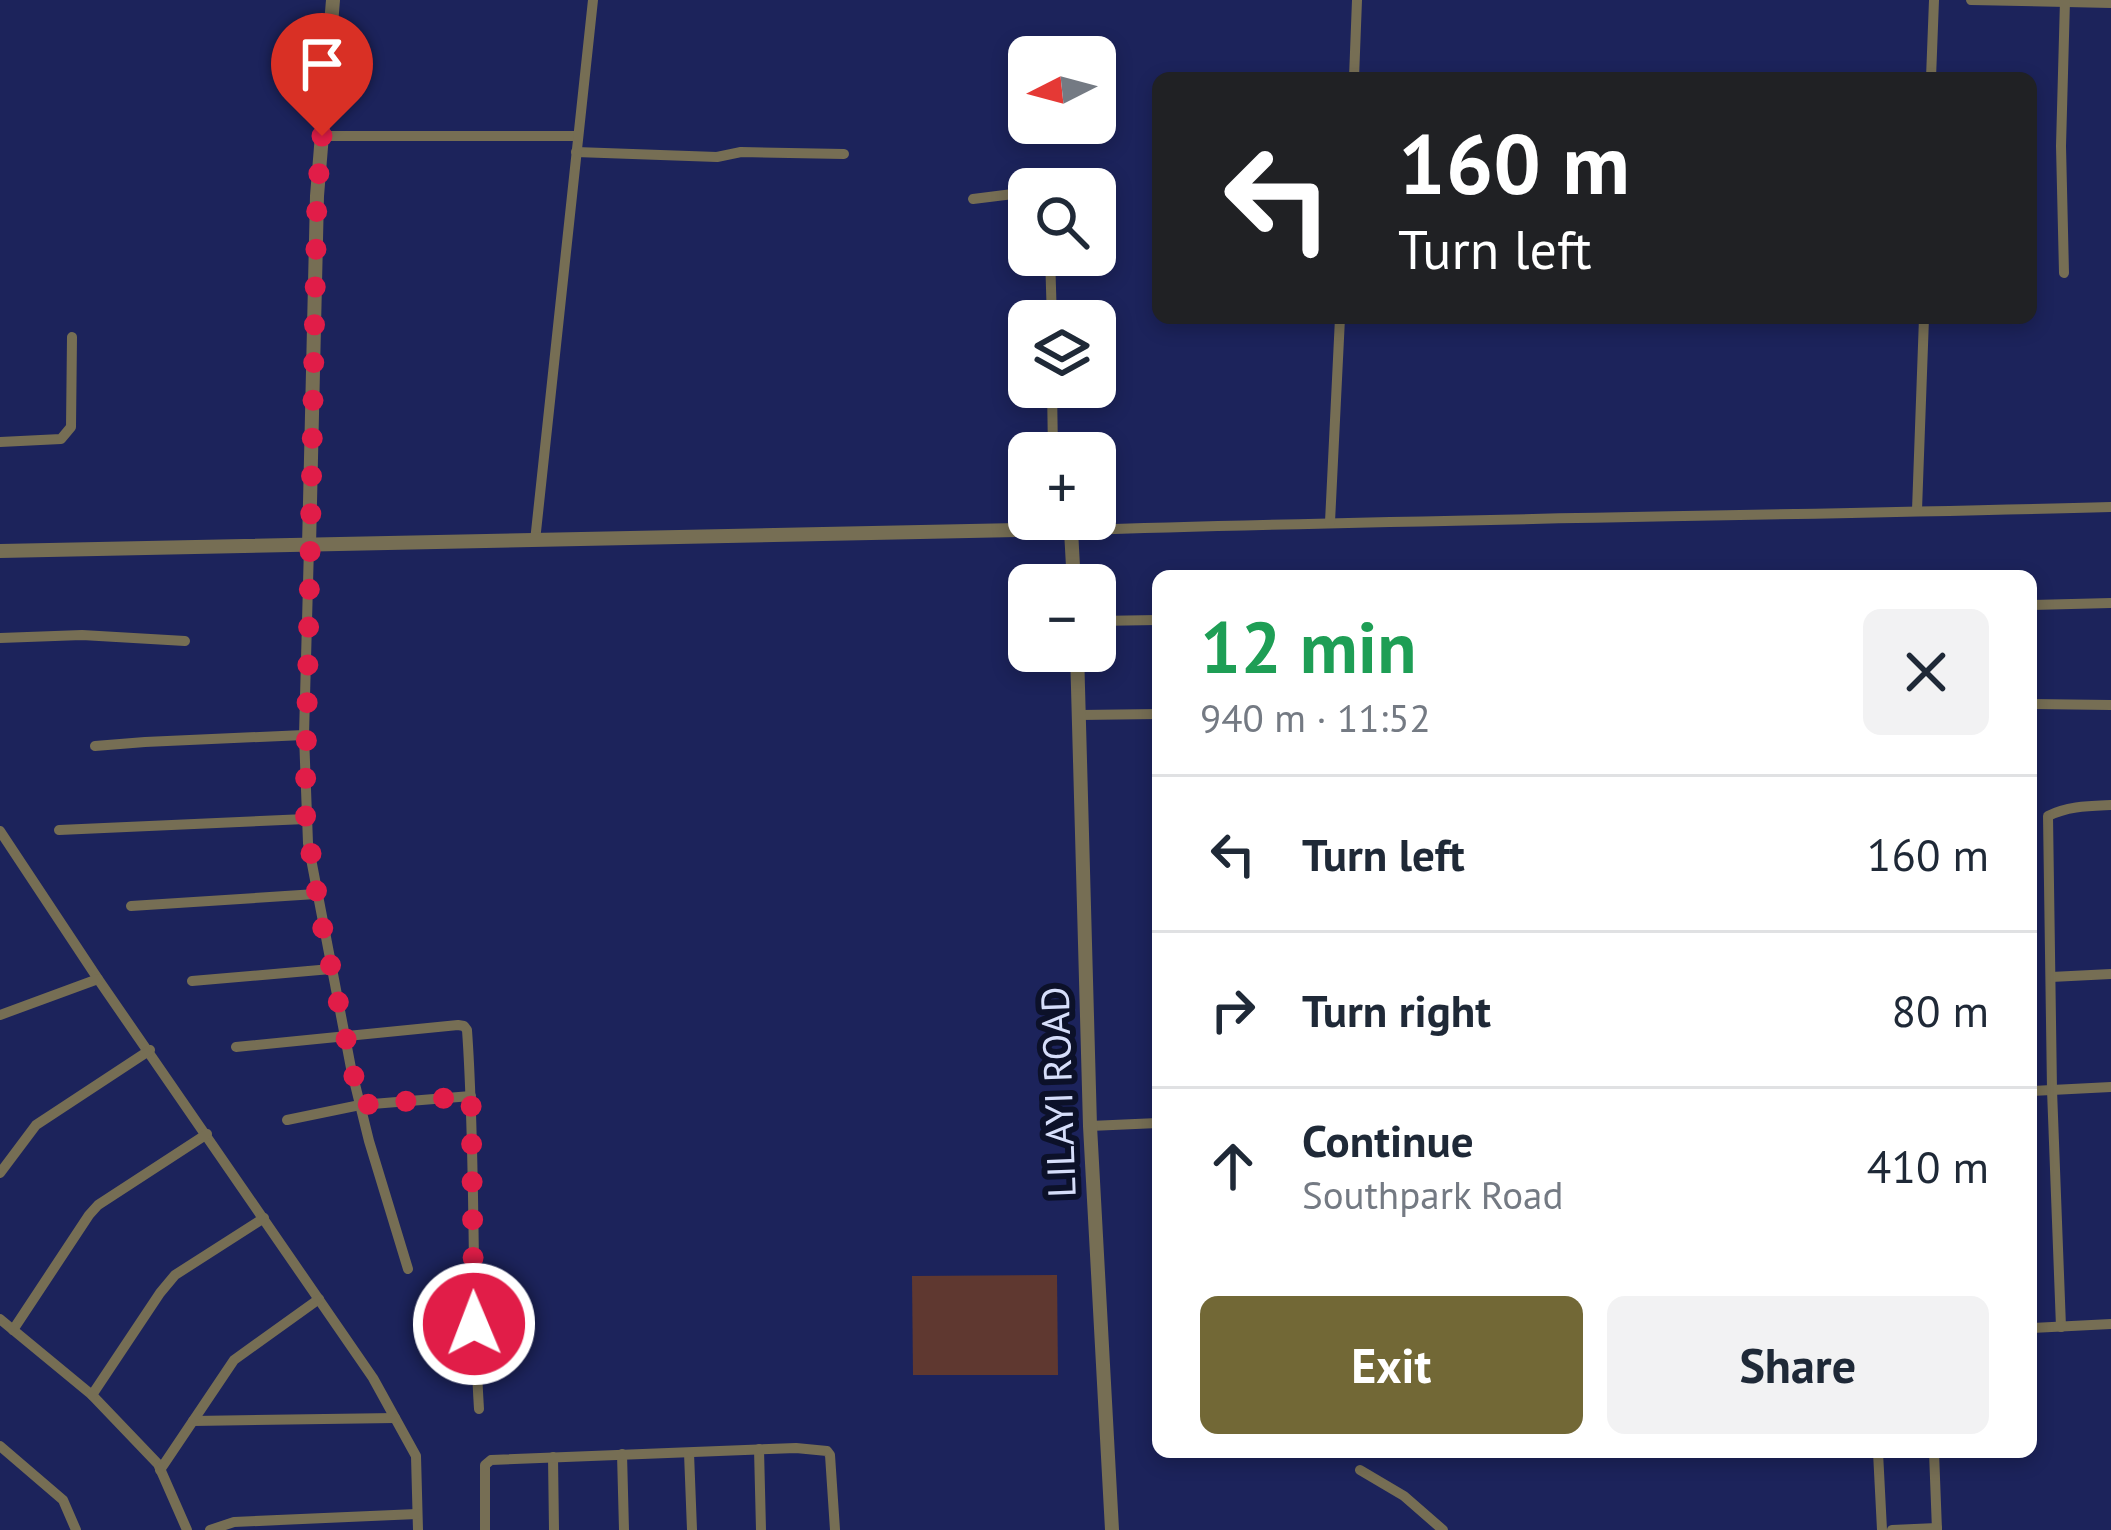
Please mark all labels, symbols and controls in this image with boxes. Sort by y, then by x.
pin [271,13,373,136]
icon: arrive [289,31,355,97]
north arrow [1008,36,1116,144]
map controls [1008,36,1116,672]
text: 160 m [1398,108,1630,217]
icon: left [1200,120,1356,276]
button: search [1008,168,1116,276]
text: Turn left [1398,214,1592,284]
button: layers [1008,300,1116,408]
button: + [1008,432,1116,540]
button: − [1008,564,1116,672]
text: 12 min [1200,600,1416,693]
button: close [1863,609,1989,735]
text: 940 m · 11:52 [1200,692,1431,743]
icon: left [1200,821,1266,887]
text: Turn left [1302,825,1465,883]
text: 160 m [1867,825,1989,883]
icon: right [1200,977,1266,1043]
text: Turn right [1302,981,1491,1039]
text: 80 m [1891,981,1989,1039]
street label: LILAYI ROAD [1028,986,1087,1198]
text: Continue [1302,1111,1474,1169]
icon: ahead [1200,1133,1266,1199]
text: 410 m [1867,1137,1989,1195]
text: Southpark Road [1302,1169,1563,1220]
position arrow [411,1261,537,1387]
button: Exit [1200,1296,1583,1434]
button: Share [1607,1296,1989,1434]

